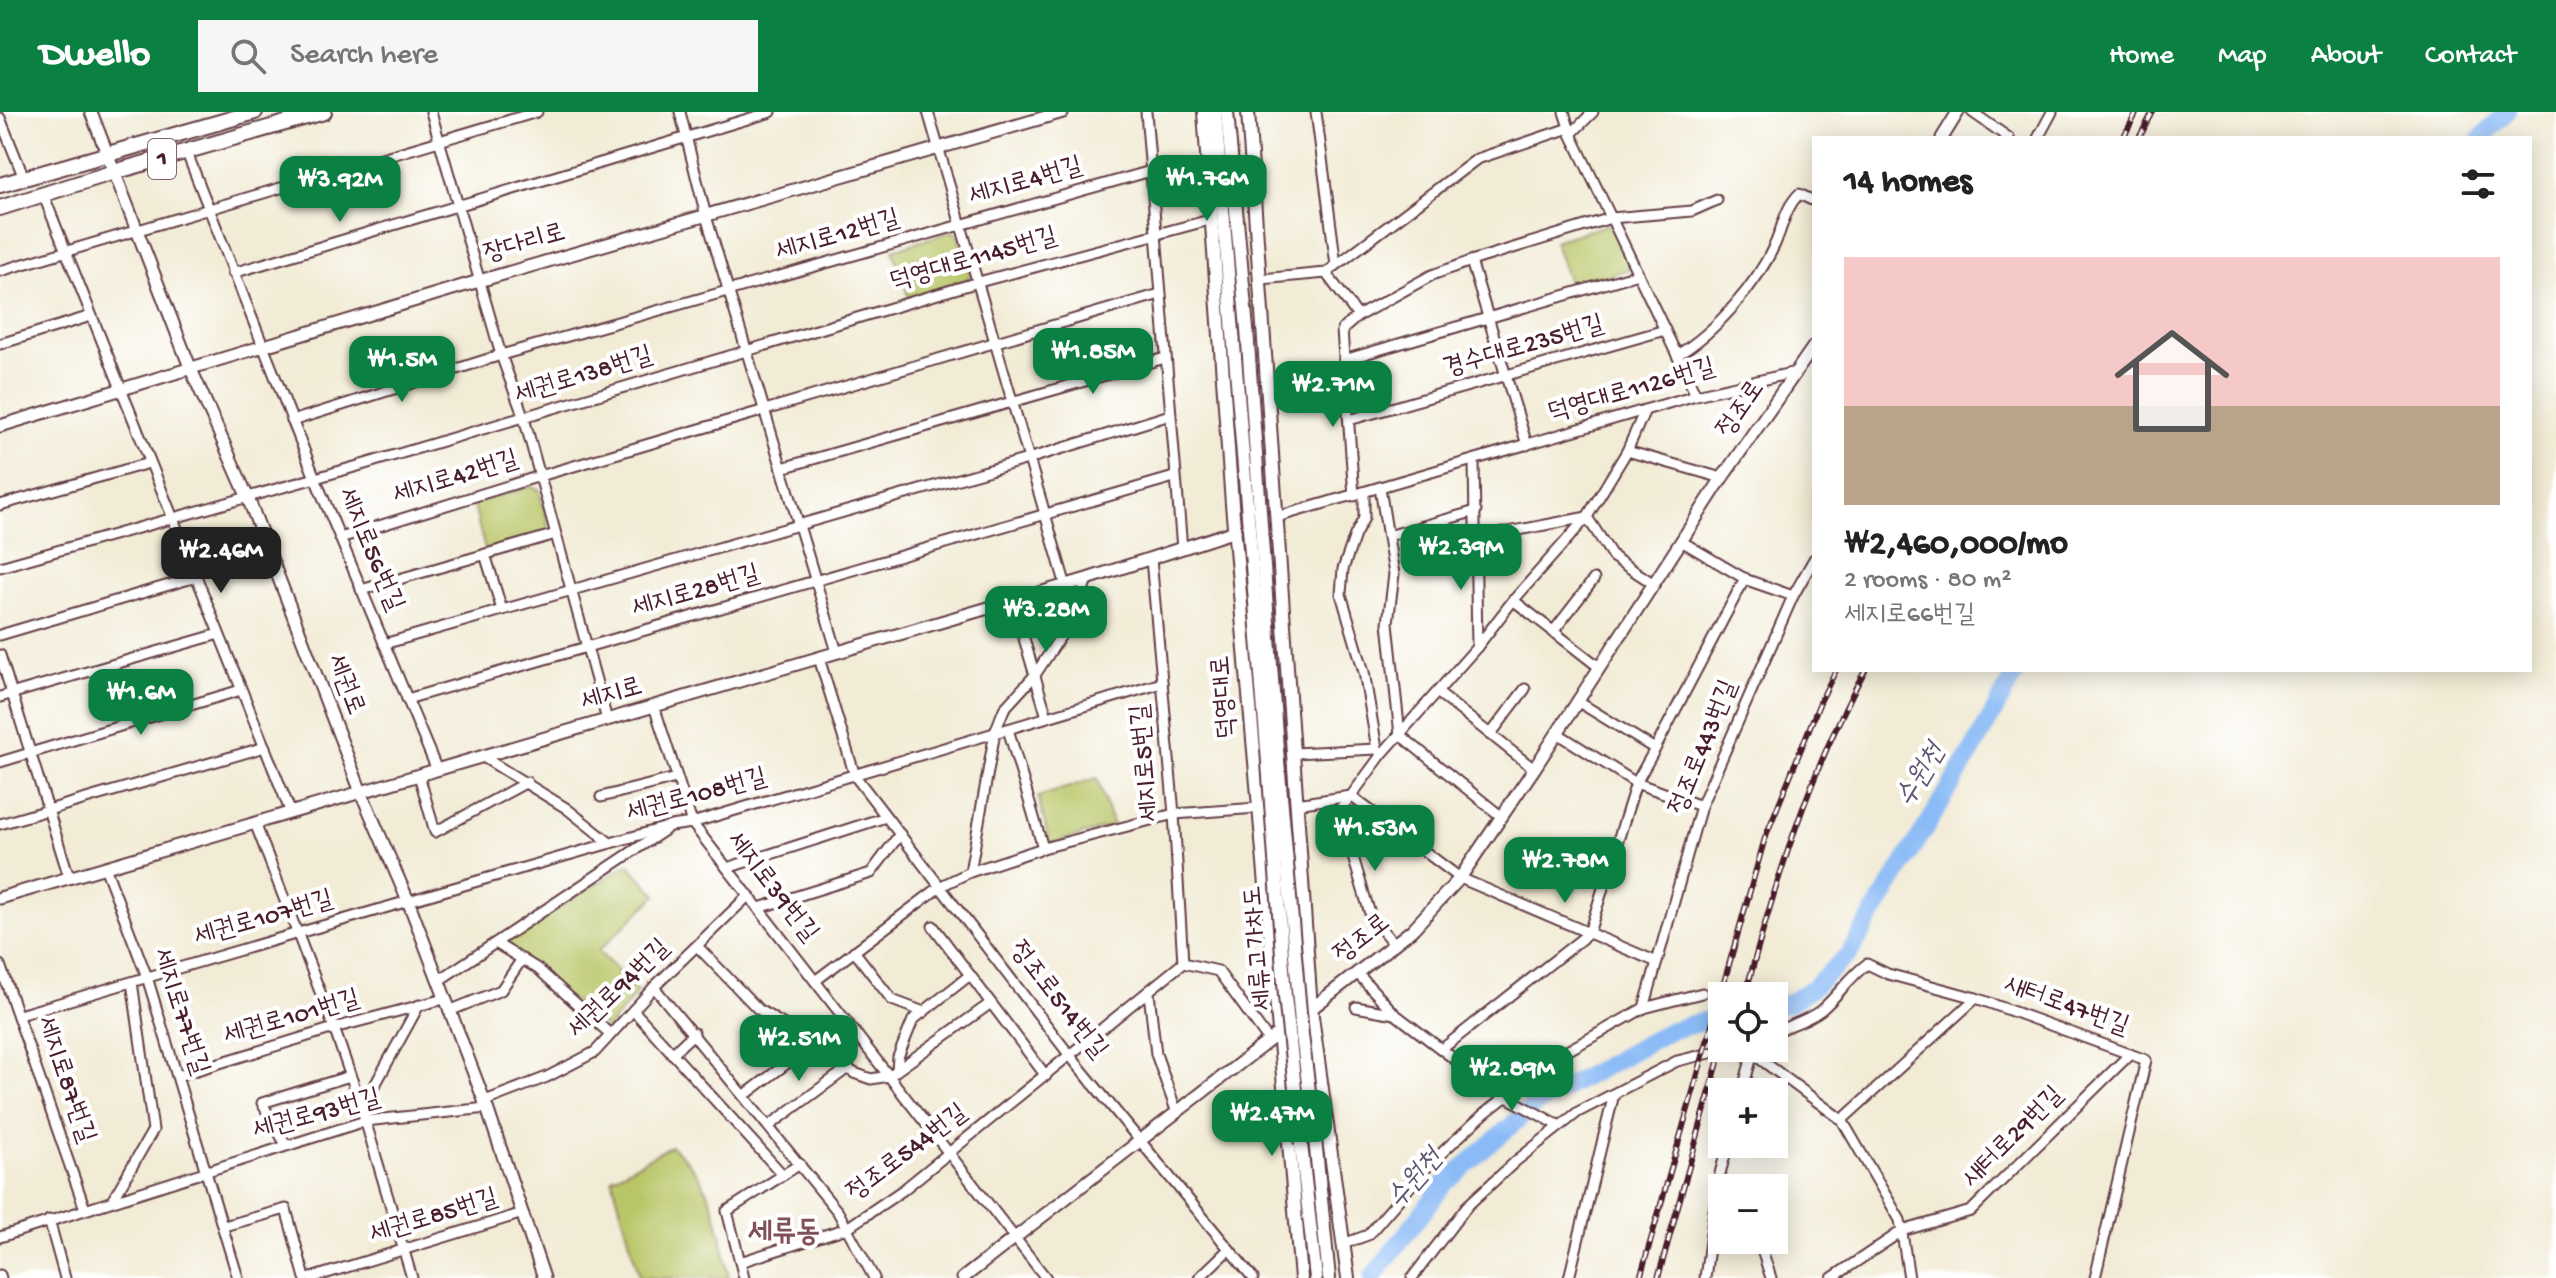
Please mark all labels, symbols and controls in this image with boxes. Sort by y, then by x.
search box [198,20,758,92]
text: Dwello [40,34,150,78]
icon: search [226,34,270,78]
text: Search here [290,39,438,74]
text: Home [2109,40,2174,73]
text: Map [2218,40,2267,73]
text: About [2311,40,2381,73]
text: Contact [2425,40,2516,73]
road number: 1 [148,139,176,179]
street label: 세지로4번길 [966,152,1087,214]
pin: ₩1.76M [1142,155,1272,223]
pin: ₩3.92M [275,156,405,224]
icon: filters [2456,162,2500,206]
text: 14 homes [1844,164,1972,204]
text: ₩1.76M [1166,165,1248,196]
text: ₩3.92M [298,166,382,197]
street label: 세지로12번길 [772,204,904,270]
street label: 장다리로 [481,219,569,271]
street label: 덕영대로1145번길 [887,222,1061,300]
icon: home [2100,309,2244,453]
street label: 경수대로235번길 [1440,310,1608,386]
pin: ₩1.85M [1028,328,1158,396]
pin: ₩1.5M [346,336,458,404]
text: ₩1.85M [1051,338,1135,369]
street label: 세권로138번길 [511,341,657,413]
text: ₩1.5M [367,346,437,377]
street label: 덕영대로1126번길 [1545,353,1719,431]
pin: ₩2.71M [1268,361,1398,429]
text: ₩2.71M [1292,371,1374,402]
street label: 정조로 [1711,375,1773,445]
street label: 세지로42번길 [389,445,523,513]
street label: 세지로56번길 [329,483,409,617]
pin: ₩2.39M [1396,524,1526,592]
text: ₩2,460,000/mo [1844,526,2068,566]
pin: ₩2.46M [156,527,286,595]
text: ₩2.39M [1419,534,1503,565]
text: ₩2.46M [179,537,263,568]
street label: 세지로28번길 [628,560,764,626]
text: 2 rooms · 80 m² [1844,566,2012,597]
pin: ₩3.28M [981,586,1111,654]
text: ₩3.28M [1003,596,1089,627]
text: 세지로66번길 [1844,601,1975,632]
street label: 세권로 [318,650,370,720]
street label: 덕영대로 [1207,654,1245,740]
pin: ₩1.6M [85,669,197,737]
street label: 세지로 [578,672,646,720]
street label: 정조로443번길 [1664,676,1746,820]
text: ₩1.6M [106,679,176,710]
street label: 세지로5번길 [1126,703,1168,823]
water label: 수원천 [1890,736,1955,813]
street label: 세권로108번길 [623,763,771,831]
pin: ₩1.53M [1310,805,1440,873]
text: ₩1.53M [1333,815,1417,846]
street label: 세지로39번길 [718,827,824,949]
pin: ₩2.78M [1500,837,1630,905]
text: ₩2.78M [1522,847,1608,878]
street label: 세류고가차도 [1239,884,1281,1012]
street label: 세권로107번길 [191,885,337,955]
street label: 정조로 [1329,908,1397,972]
street label: 세권로94번길 [562,934,678,1046]
street label: 정조로514번길 [1001,936,1113,1066]
street label: 세지로77번길 [144,945,214,1079]
street label: 새터로47번길 [1999,970,2133,1044]
map controls [1708,982,1788,1254]
button: locate [1708,982,1788,1062]
street label: 세권로101번길 [220,985,364,1053]
street label: 세지로87번길 [28,1012,100,1148]
pin: ₩2.51M [734,1015,864,1083]
text: ₩2.51M [758,1025,840,1056]
pin: ₩2.89M [1447,1045,1577,1113]
text: ₩2.89M [1469,1055,1555,1086]
button: + [1708,1078,1788,1158]
street label: 새터로29번길 [1957,1081,2071,1195]
street label: 세권로93번길 [250,1084,384,1148]
pin: ₩2.47M [1207,1090,1337,1158]
street label: 정조로544번길 [842,1099,974,1209]
text: ₩2.47M [1230,1100,1314,1131]
water label: 수원천 [1381,1142,1452,1216]
button: − [1708,1174,1788,1254]
street label: 세권로85번길 [366,1184,502,1252]
district label: 세류동 [748,1217,820,1252]

